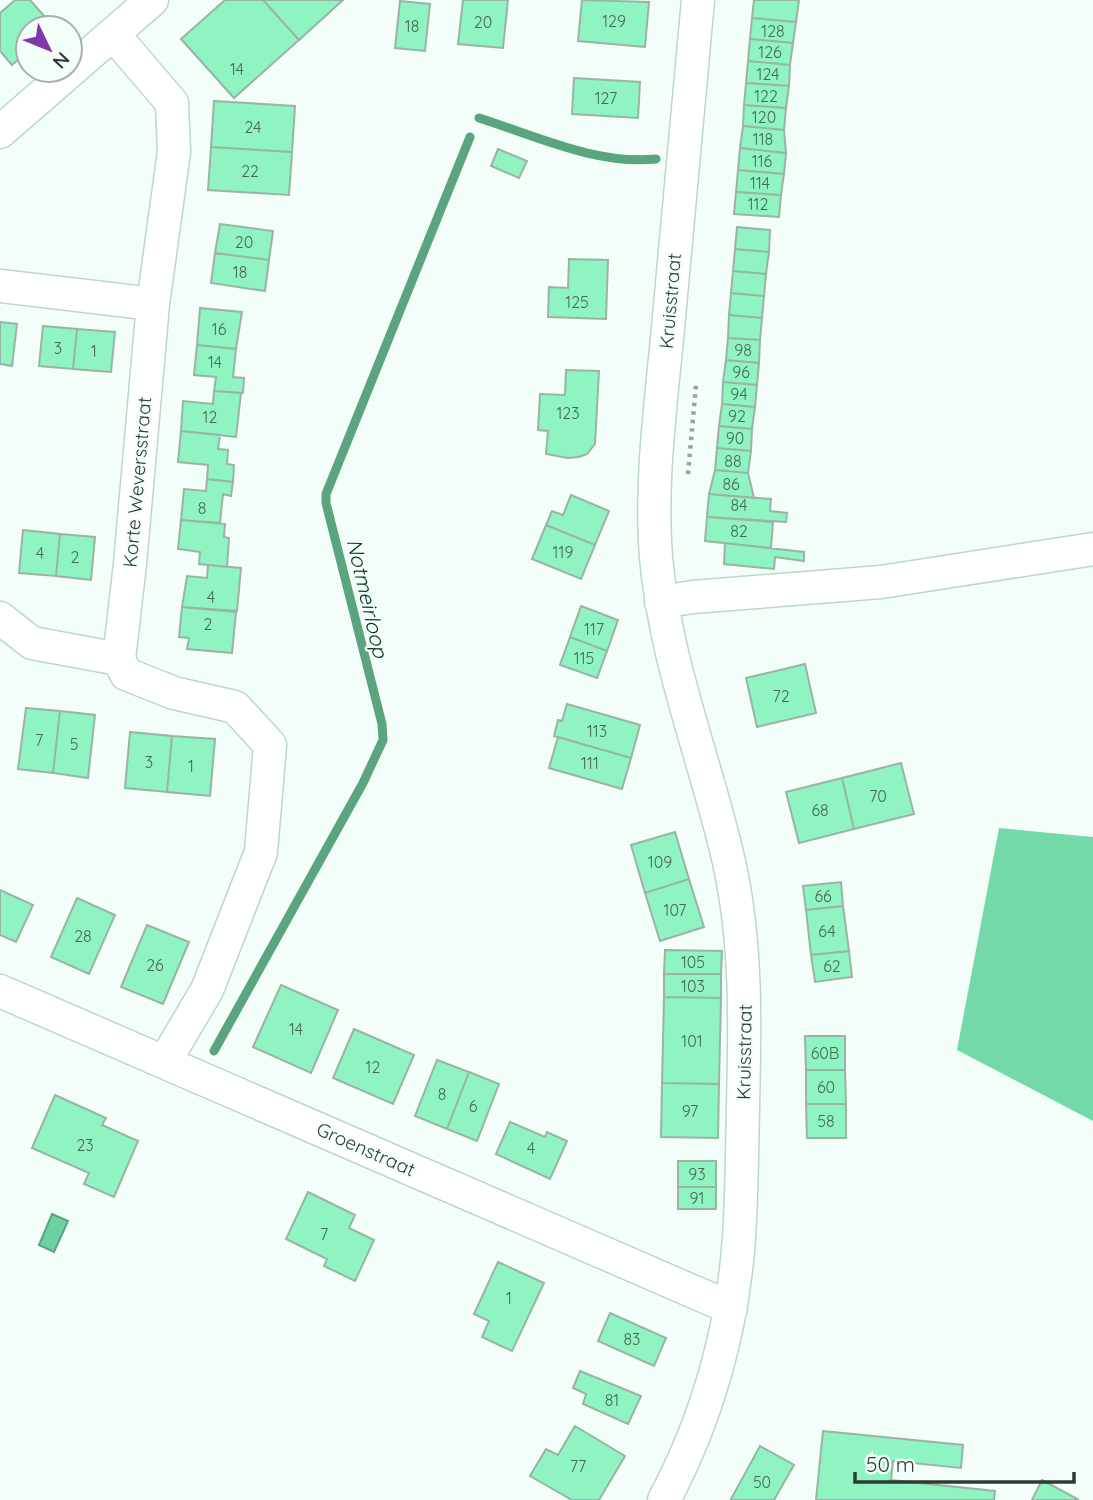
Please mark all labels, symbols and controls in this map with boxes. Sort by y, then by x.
house number: 129 [602,11,626,31]
house number: 20 [474,12,492,32]
north arrow [14,14,84,84]
house number: 18 [405,16,419,36]
house number: 128 [761,21,785,41]
house number: 126 [758,42,782,62]
text: N [48,47,75,74]
house number: 14 [230,59,244,79]
house number: 124 [757,64,779,84]
house number: 122 [754,86,778,106]
house number: 127 [595,88,617,108]
house number: 120 [752,107,776,127]
house number: 24 [244,117,262,137]
house number: 118 [753,129,773,149]
house number: 116 [752,151,773,171]
house number: 22 [241,161,259,181]
house number: 114 [750,173,770,193]
house number: 112 [748,194,768,214]
house number: 20 [235,232,253,252]
street label: Kruisstraat [654,252,686,350]
house number: 18 [233,262,247,282]
house number: 125 [565,292,589,312]
house number: 16 [212,319,227,339]
house number: 3 [54,338,62,358]
house number: 98 [734,340,752,360]
house number: 1 [91,341,97,361]
house number: 14 [208,352,222,372]
house number: 96 [732,362,750,382]
house number: 94 [730,384,748,404]
street label: Korte Weversstraat [118,396,156,568]
house number: 123 [556,403,580,423]
house number: 92 [728,406,746,426]
house number: 12 [203,407,218,427]
house number: 90 [726,428,744,448]
house number: 88 [724,451,742,471]
house number: 86 [722,474,740,494]
house number: 84 [730,495,748,515]
house number: 8 [198,498,206,518]
house number: 82 [730,521,748,541]
water label: Notmeirloop [342,536,395,661]
house number: 119 [553,542,573,562]
house number: 4 [36,543,44,563]
house number: 2 [71,547,80,567]
house number: 4 [207,587,215,607]
house number: 2 [204,614,213,634]
house number: 117 [584,619,604,639]
house number: 115 [574,648,594,668]
house number: 72 [772,686,790,706]
house number: 113 [587,721,607,741]
house number: 7 [35,730,43,750]
house number: 5 [70,734,78,754]
house number: 3 [145,752,153,772]
house number: 111 [581,753,599,773]
house number: 1 [188,756,194,776]
house number: 70 [869,786,887,806]
house number: 68 [811,800,829,820]
house number: 109 [648,852,672,872]
house number: 66 [814,886,832,906]
house number: 107 [664,900,686,920]
house number: 64 [818,921,836,941]
house number: 28 [74,926,92,946]
house number: 105 [681,952,705,972]
house number: 26 [146,955,164,975]
house number: 62 [823,956,841,976]
house number: 103 [681,976,705,996]
street label: Kruisstraat [731,1004,757,1100]
house number: 14 [289,1019,303,1039]
house number: 101 [681,1031,703,1051]
house number: 60B [811,1043,839,1063]
house number: 12 [366,1057,381,1077]
house number: 60 [817,1077,835,1097]
house number: 8 [438,1084,446,1104]
house number: 6 [469,1096,478,1116]
house number: 97 [682,1101,698,1121]
house number: 58 [817,1111,835,1131]
street label: Groenstraat [313,1117,419,1181]
house number: 23 [76,1135,94,1155]
house number: 4 [527,1138,535,1158]
house number: 93 [688,1164,706,1184]
house number: 91 [690,1188,704,1208]
house number: 7 [320,1224,328,1244]
house number: 1 [506,1288,512,1308]
house number: 83 [623,1329,641,1349]
house number: 81 [605,1390,619,1410]
scale bar [855,1440,1074,1484]
text: 50 m [866,1451,915,1477]
house number: 77 [570,1456,586,1476]
house number: 50 [753,1472,771,1492]

